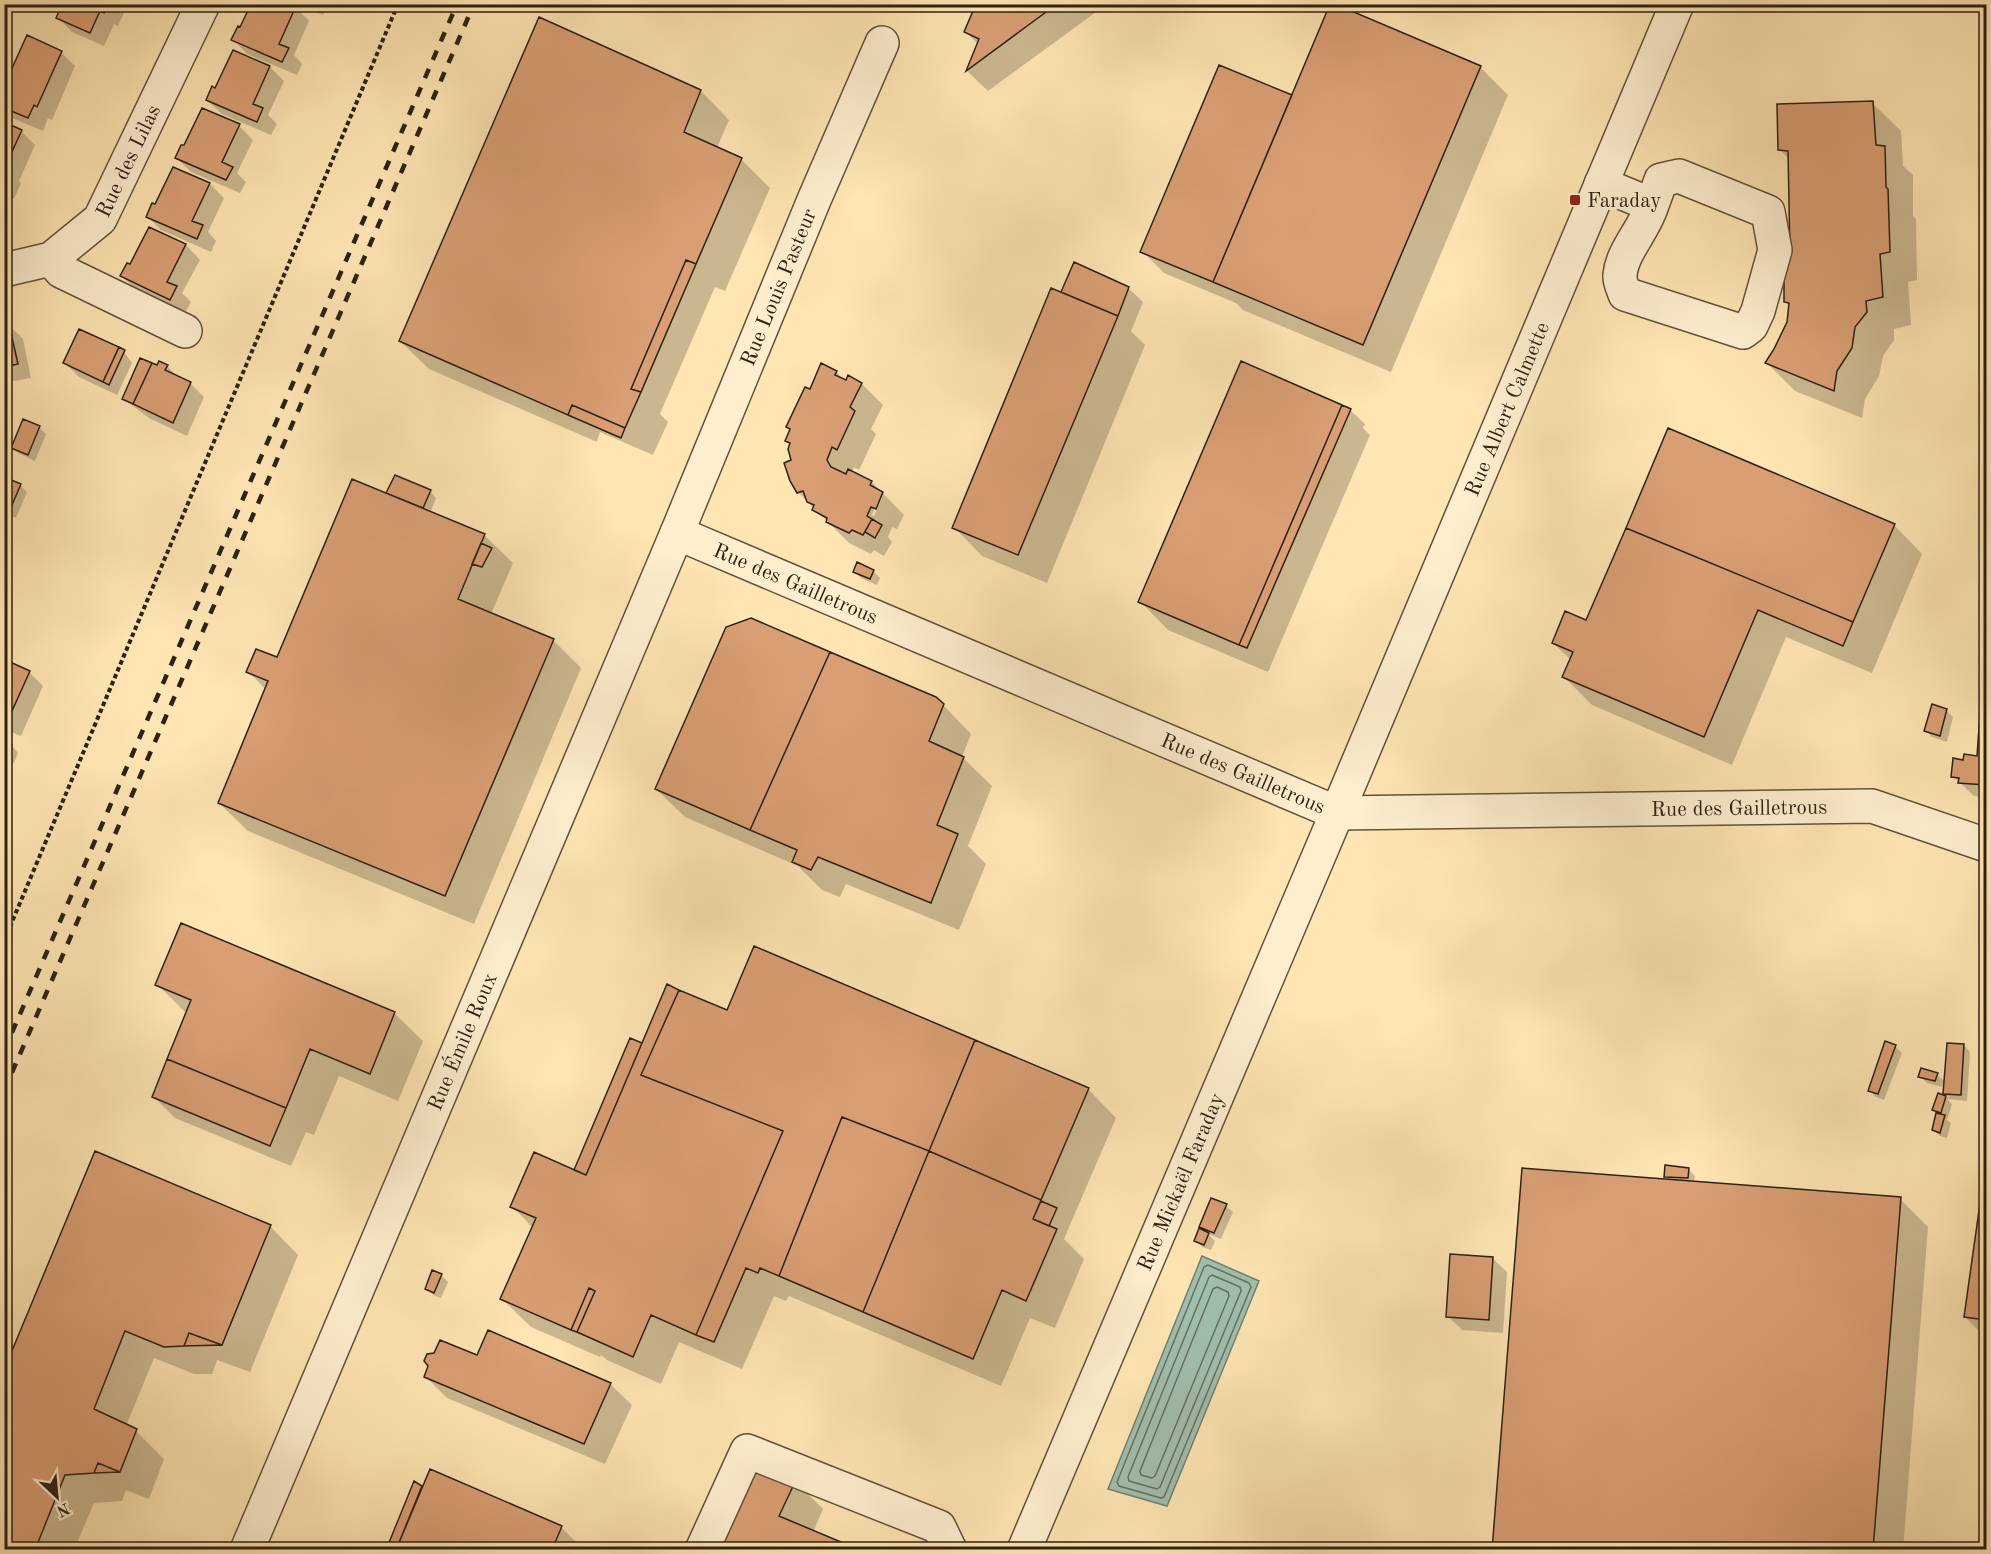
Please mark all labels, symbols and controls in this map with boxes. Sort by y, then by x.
street label: Rue des Lilas [93,102,165,221]
place label: Faraday [1587,191,1661,212]
marker: Faraday [1568,193,1582,207]
street label: Rue Louis Pasteur [738,206,821,369]
street label: Rue Albert Calmette [1462,319,1554,500]
street label: Rue des Gailletrous [710,541,880,629]
street label: Rue des Gailletrous [1157,730,1328,819]
street label: Rue des Gailletrous [1651,798,1827,821]
street label: Rue Émile Roux [425,970,502,1114]
street label: Rue Mickaël Faraday [1135,1090,1229,1275]
north arrow [27,1467,87,1527]
text: N [53,1499,72,1519]

